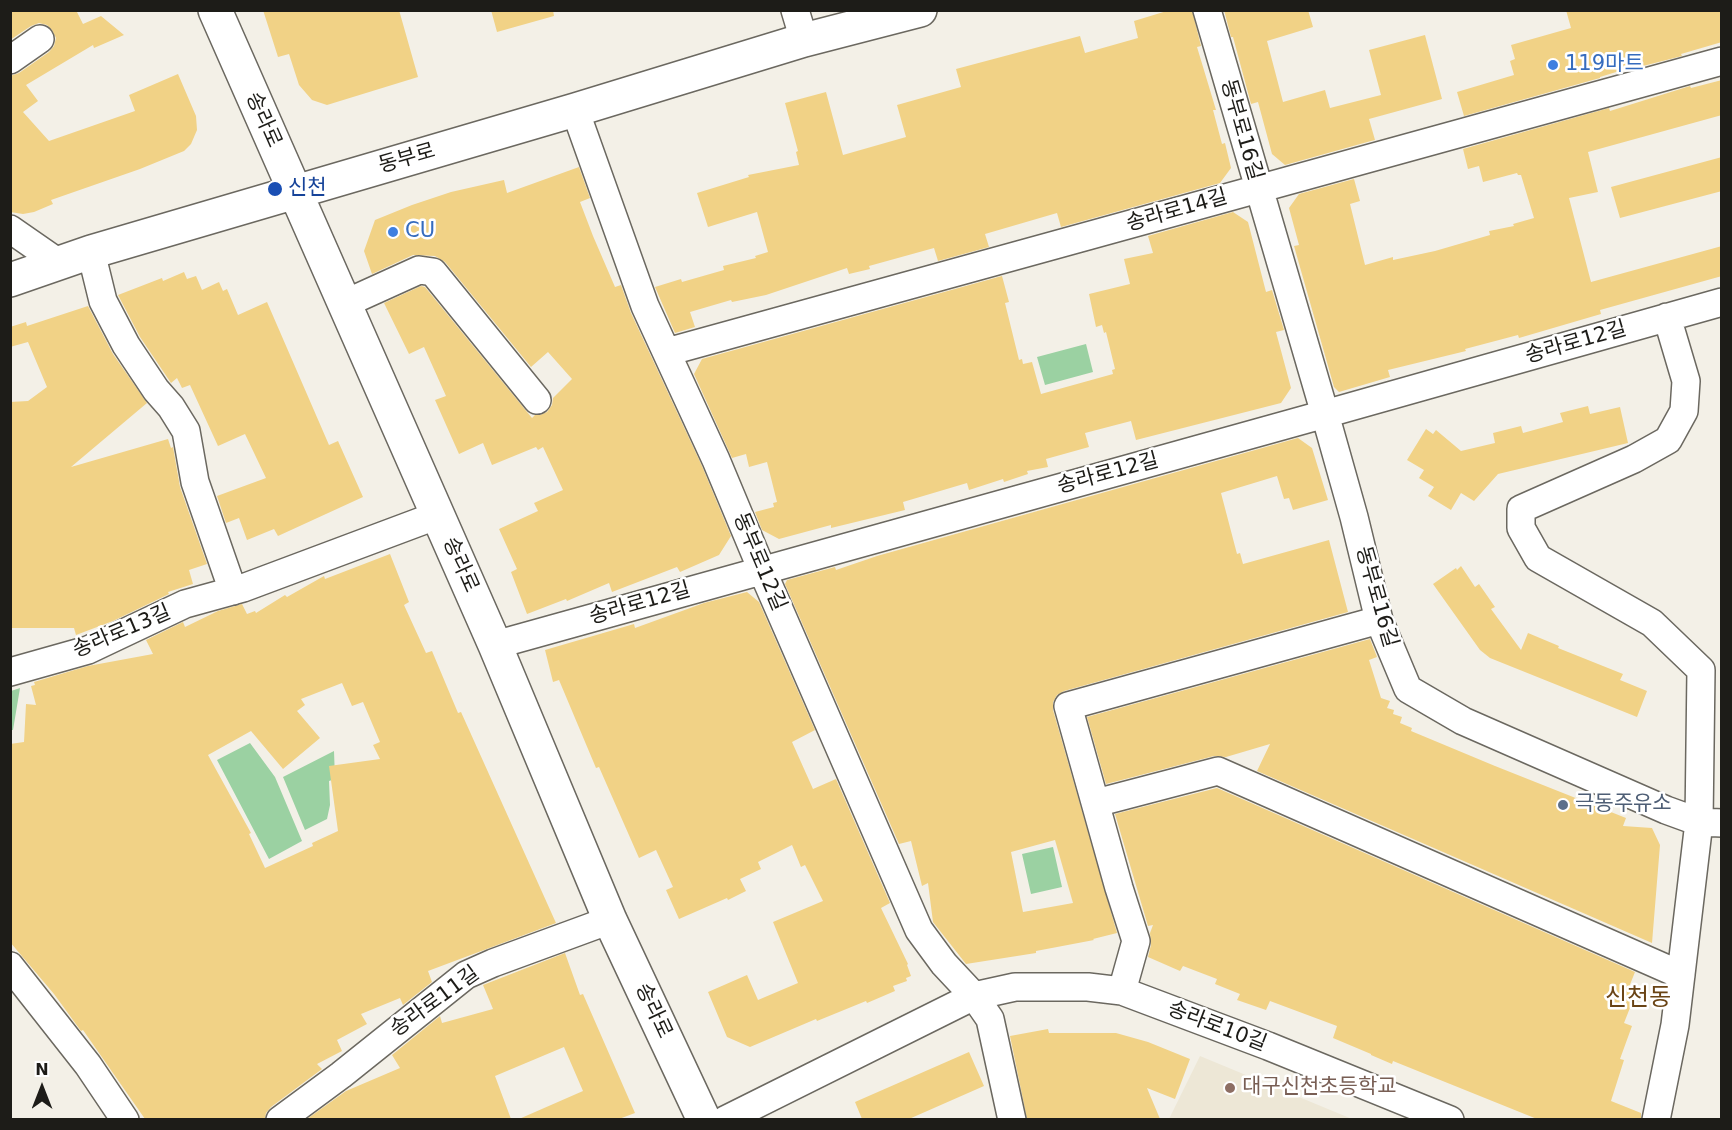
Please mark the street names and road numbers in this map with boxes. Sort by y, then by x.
street label: 동부로16길 [1215,77,1267,183]
street label: 송라로 [240,88,286,152]
street label: 동부로 [376,139,438,179]
street label: 송라로14길 [1124,185,1230,237]
street label: 송라로12길 [1523,317,1629,369]
street label: 송라로12길 [1055,448,1161,500]
street label: 동부로12길 [727,509,791,615]
street label: 송라로 [437,533,483,597]
street label: 동부로16길 [1350,544,1402,650]
street label: 송라로12길 [587,578,693,630]
street label: 송라로13길 [69,600,175,664]
street label: 송라로11길 [386,961,484,1043]
street label: 송라로 [629,979,677,1043]
street label: 송라로10길 [1164,997,1270,1057]

